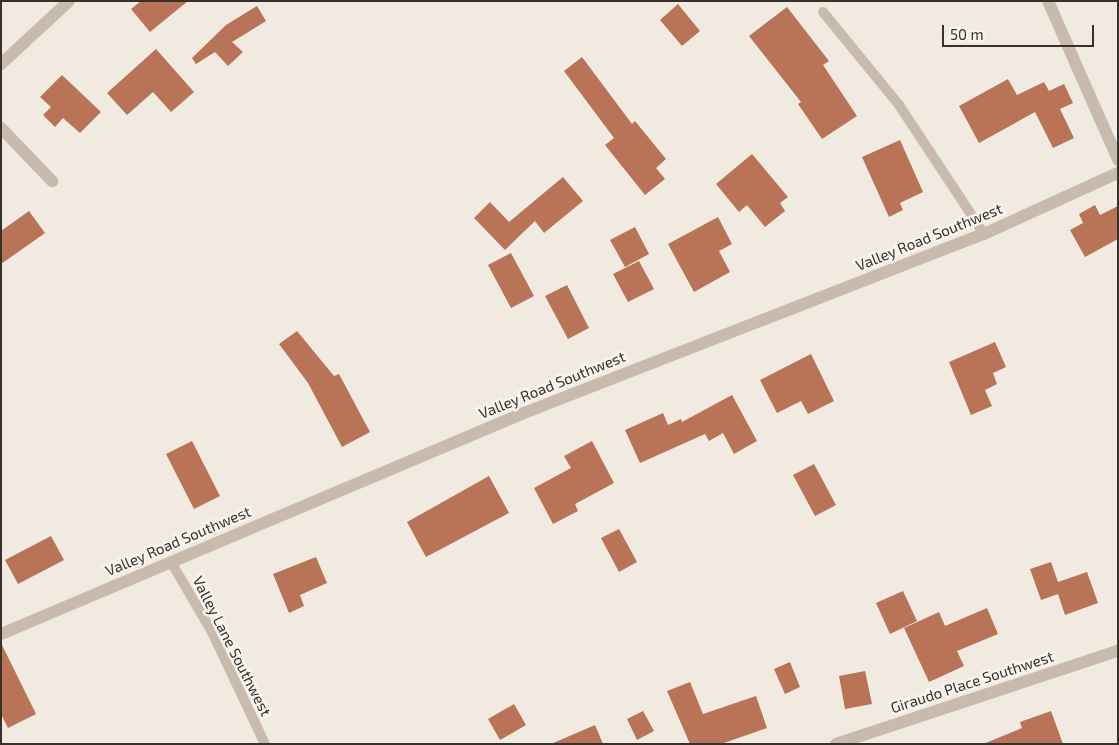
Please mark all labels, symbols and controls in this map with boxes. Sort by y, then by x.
scale bar [944,15,1096,47]
text: 50 m [950,25,984,43]
street label: Valley Road Southwest [853,199,1005,275]
street label: Valley Road Southwest [476,347,628,423]
street label: Valley Road Southwest [102,502,254,580]
street label: Valley Lane Southwest [189,573,275,719]
street label: Giraudo Place Southwest [888,647,1056,717]

